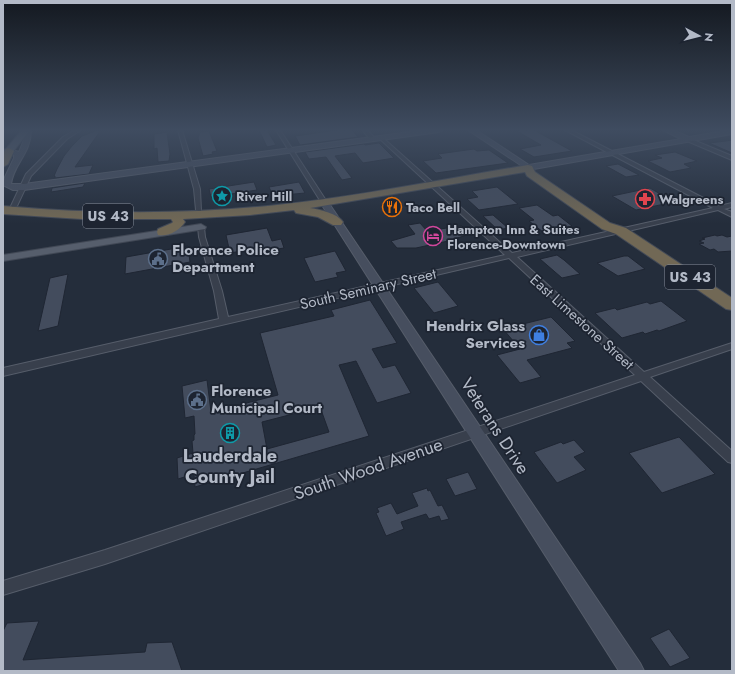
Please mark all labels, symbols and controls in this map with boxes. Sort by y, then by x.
north arrow [679,16,719,56]
text: N [700,32,717,43]
place icon: River Hill [211,185,233,207]
place label: River Hill [236,187,292,206]
pharmacy icon: Walgreens [634,188,656,210]
place label: Walgreens [659,190,724,209]
restaurant icon: Taco Bell [381,196,403,218]
place label: Taco Bell [406,198,460,217]
road number: US 43 [83,204,133,228]
place label: Hampton Inn & Suites Florence-Downtown [447,220,580,254]
hotel icon: Hampton Inn & Suites Florence-Downtown [422,225,444,247]
place label: Florence Police Department [172,239,279,278]
public building icon: Florence Police Department [147,248,169,270]
street label: South Seminary Street [298,263,439,315]
road number: US 43 [665,265,715,289]
street label: East Limestone Street [525,269,639,375]
place label: Hendrix Glass Services [426,315,525,354]
shop icon: Hendrix Glass Services [528,324,550,346]
street label: Veterans Drive [454,373,536,479]
place label: Florence Municipal Court [211,380,322,419]
public building icon: Florence Municipal Court [186,389,208,411]
building icon: Lauderdale County Jail [219,422,241,444]
street label: South Wood Avenue [290,431,446,507]
place label: Lauderdale County Jail [183,443,277,490]

